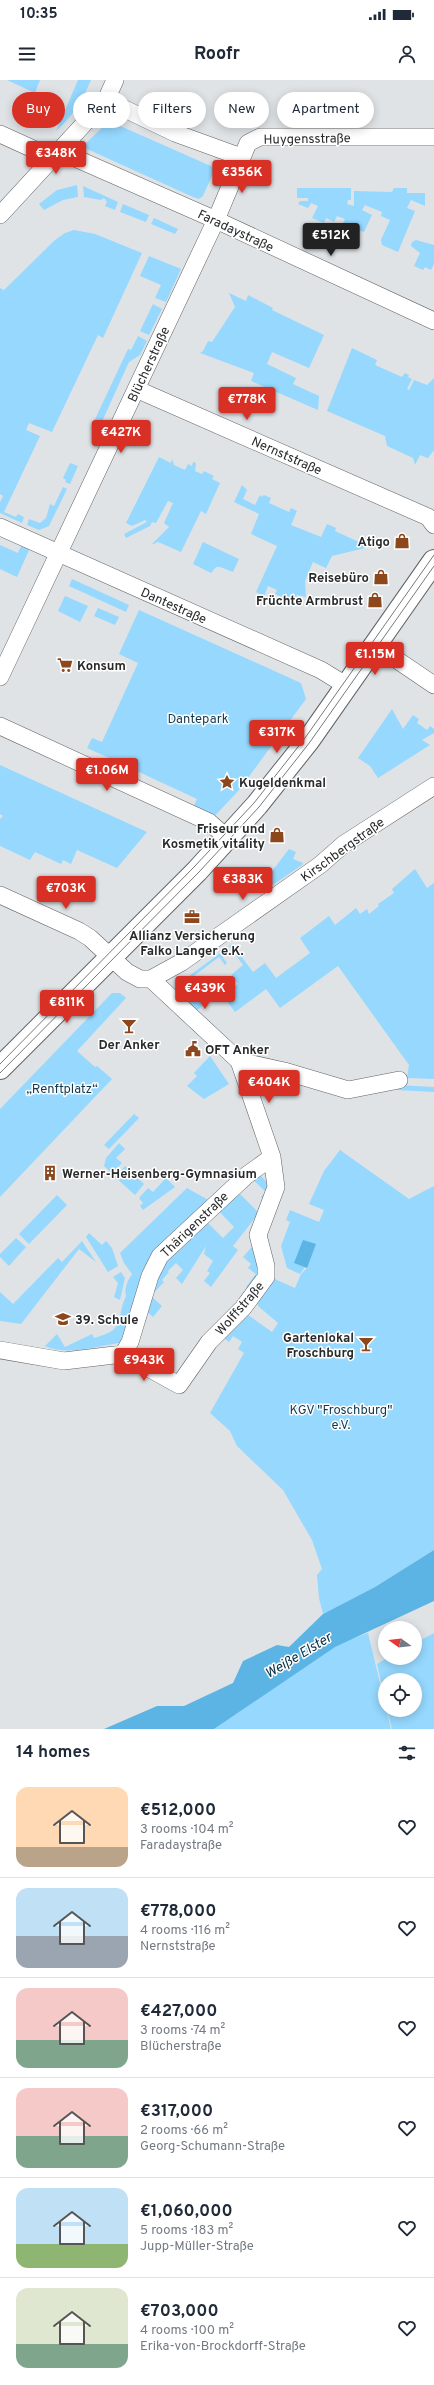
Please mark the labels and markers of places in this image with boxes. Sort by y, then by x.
pin: €348K [28,141,84,175]
pin: €356K [214,160,270,194]
pin: €512K [303,223,359,257]
pin: €778K [219,387,275,421]
pin: €427K [93,420,149,454]
shop icon: Atigo [393,532,411,550]
place label: Atigo [358,535,390,551]
shop icon: Reisebüro [372,568,390,586]
place label: Reisebüro [308,571,369,587]
shop icon: Früchte Armbrust [366,591,384,609]
place label: Früchte Armbrust [256,594,363,610]
pin: €1.15M [342,642,408,676]
supermarket icon: Konsum [56,656,74,674]
place label: Konsum [77,659,126,675]
pin: €317K [249,720,305,754]
pin: €1.06M [74,758,140,792]
place icon: Kugeldenkmal [218,773,236,791]
place label: Kugeldenkmal [239,776,326,792]
place label: Friseur und Kosmetik vitality [162,822,266,853]
shop icon: Friseur und Kosmetik vitality [268,826,286,844]
pin: €383K [215,867,271,901]
pin: €703K [38,876,94,910]
office icon: Allianz Versicherung Falko Langer e.K. [183,908,201,926]
place label: Allianz Versicherung Falko Langer e.K. [129,929,255,960]
pin: €439K [177,976,233,1010]
pin: €811K [39,990,95,1024]
bar icon: Der Anker [120,1017,138,1035]
place label: Der Anker [98,1038,160,1054]
public building icon: OFT Anker [184,1040,202,1058]
place label: OFT Anker [205,1043,270,1059]
pin: €404K [241,1070,297,1104]
building icon: Werner-Heisenberg-Gymnasium [41,1164,59,1182]
place label: Werner-Heisenberg-Gymnasium [62,1167,257,1183]
school or university icon: 39. Schule [54,1310,72,1328]
place label: 39. Schule [75,1313,138,1329]
place label: Gartenlokal Froschburg [283,1331,354,1362]
bar icon: Gartenlokal Froschburg [357,1335,375,1353]
pin: €943K [116,1348,172,1382]

